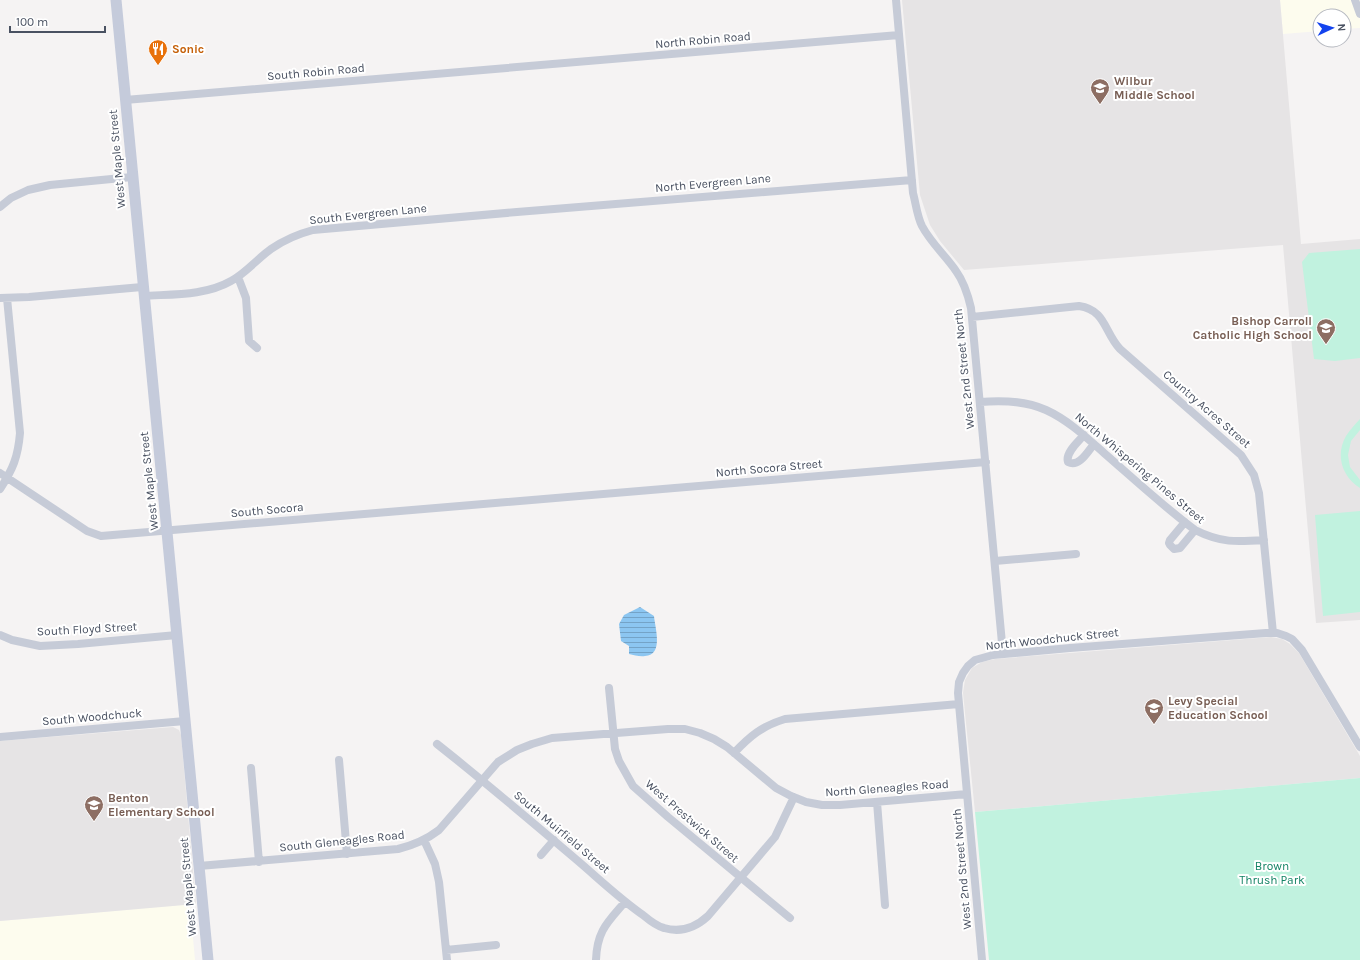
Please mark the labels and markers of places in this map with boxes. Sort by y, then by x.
restaurant icon: Sonic [147,38,169,66]
place label: Sonic [172,42,204,56]
place label: Wilbur Middle School [1114,74,1195,102]
school or university icon: Wilbur Middle School [1089,77,1111,105]
place label: Bishop Carroll Catholic High School [1193,314,1312,342]
school or university icon: Bishop Carroll Catholic High School [1315,317,1337,345]
place label: Levy Special Education School [1168,694,1268,722]
school or university icon: Levy Special Education School [1143,697,1165,725]
place label: Benton Elementary School [108,791,215,819]
school or university icon: Benton Elementary School [83,794,105,822]

